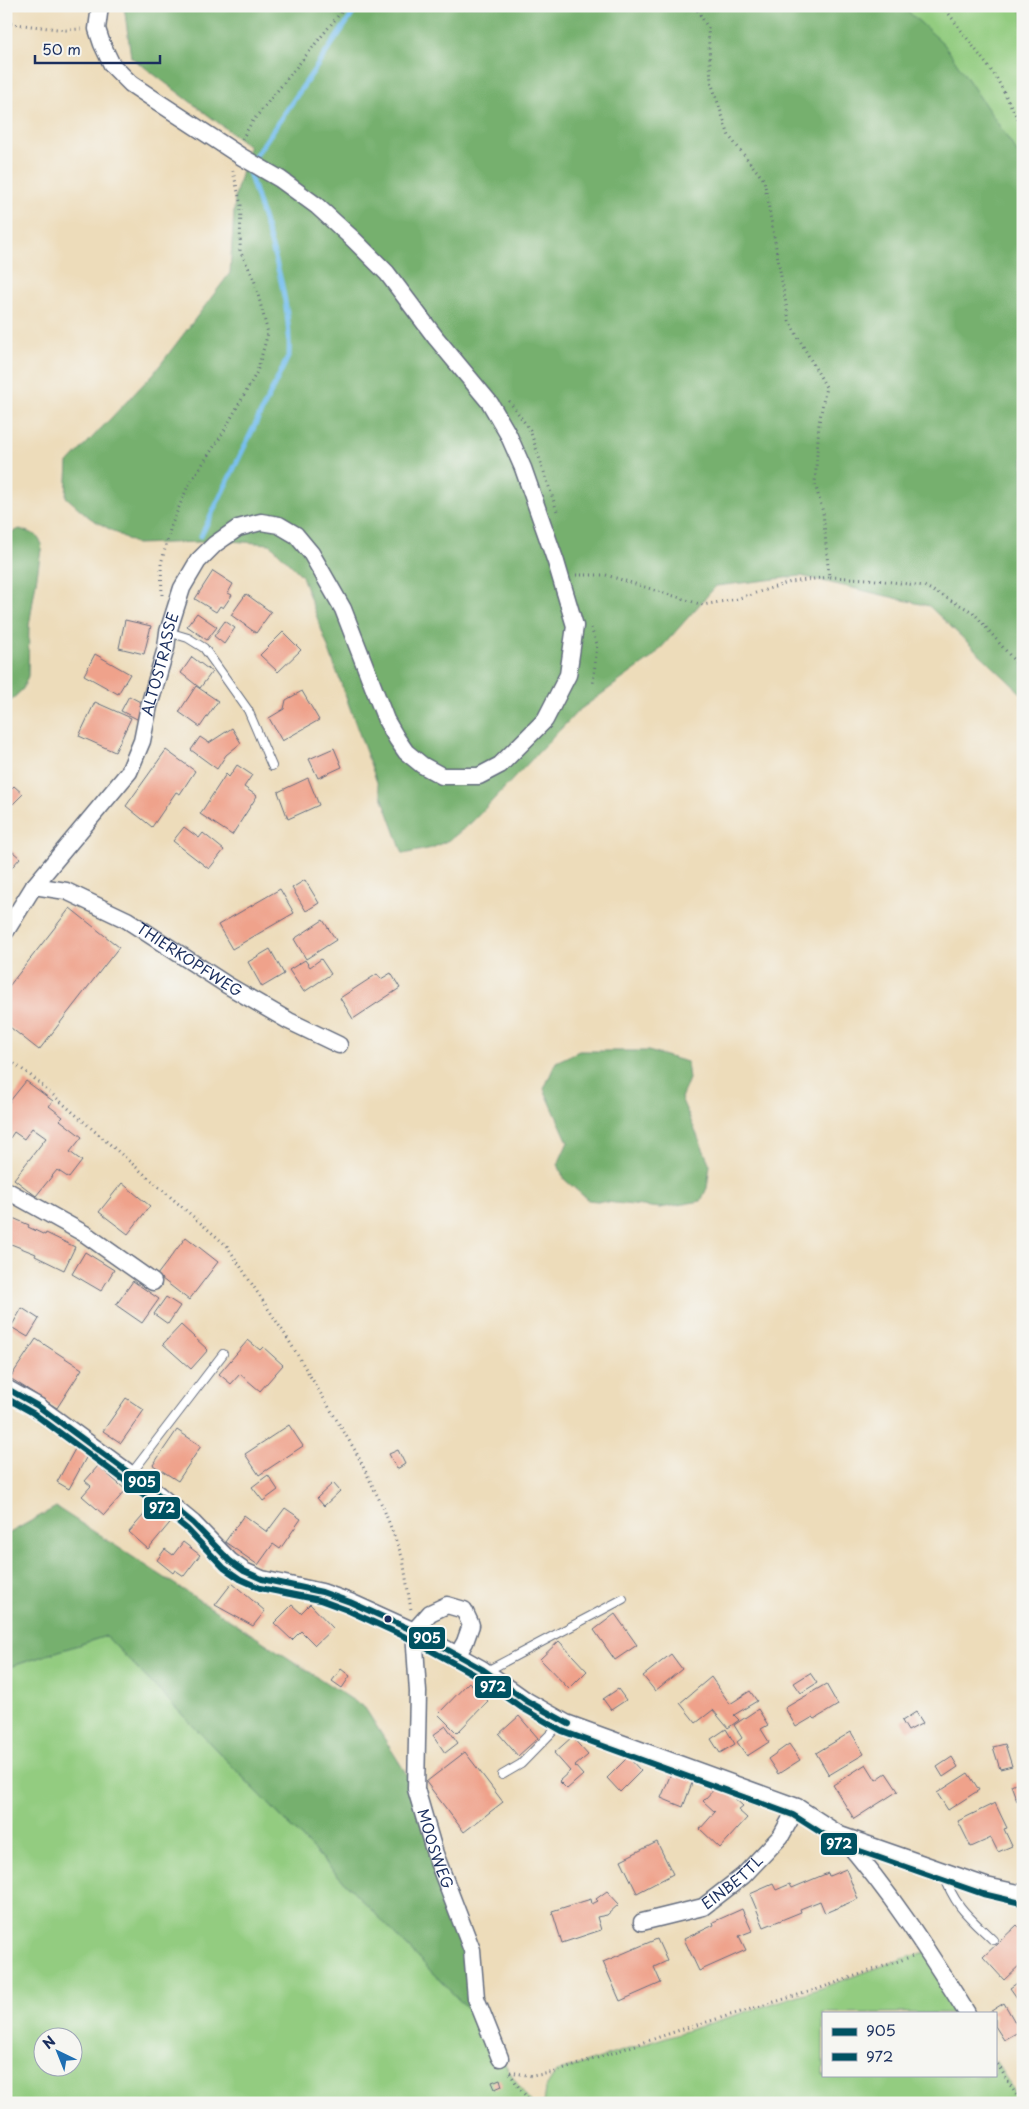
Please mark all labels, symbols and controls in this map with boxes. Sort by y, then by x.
scale bar [35,32,160,64]
text: 50 m [42,37,81,60]
street label: ALTOSTRASSE [134,609,184,718]
street label: THIERKOPFWEG [133,916,247,1002]
line badge: 905 [123,1470,161,1494]
text: 905 [128,1471,156,1492]
line badge: 972 [143,1496,181,1520]
text: 972 [149,1497,175,1518]
unlabelled marker [383,1614,393,1624]
line badge: 905 [408,1626,446,1650]
text: 905 [413,1627,441,1648]
line badge: 972 [474,1675,512,1699]
text: 972 [480,1676,506,1697]
street label: MOOSWEG [412,1806,460,1892]
line badge: 972 [820,1832,858,1856]
text: 972 [826,1833,852,1854]
street label: EINBETTL [696,1849,767,1914]
legend [822,2012,996,2076]
text: 905 [866,2018,896,2041]
north arrow [32,2026,82,2076]
text: N [38,2031,60,2054]
text: 972 [866,2044,893,2067]

